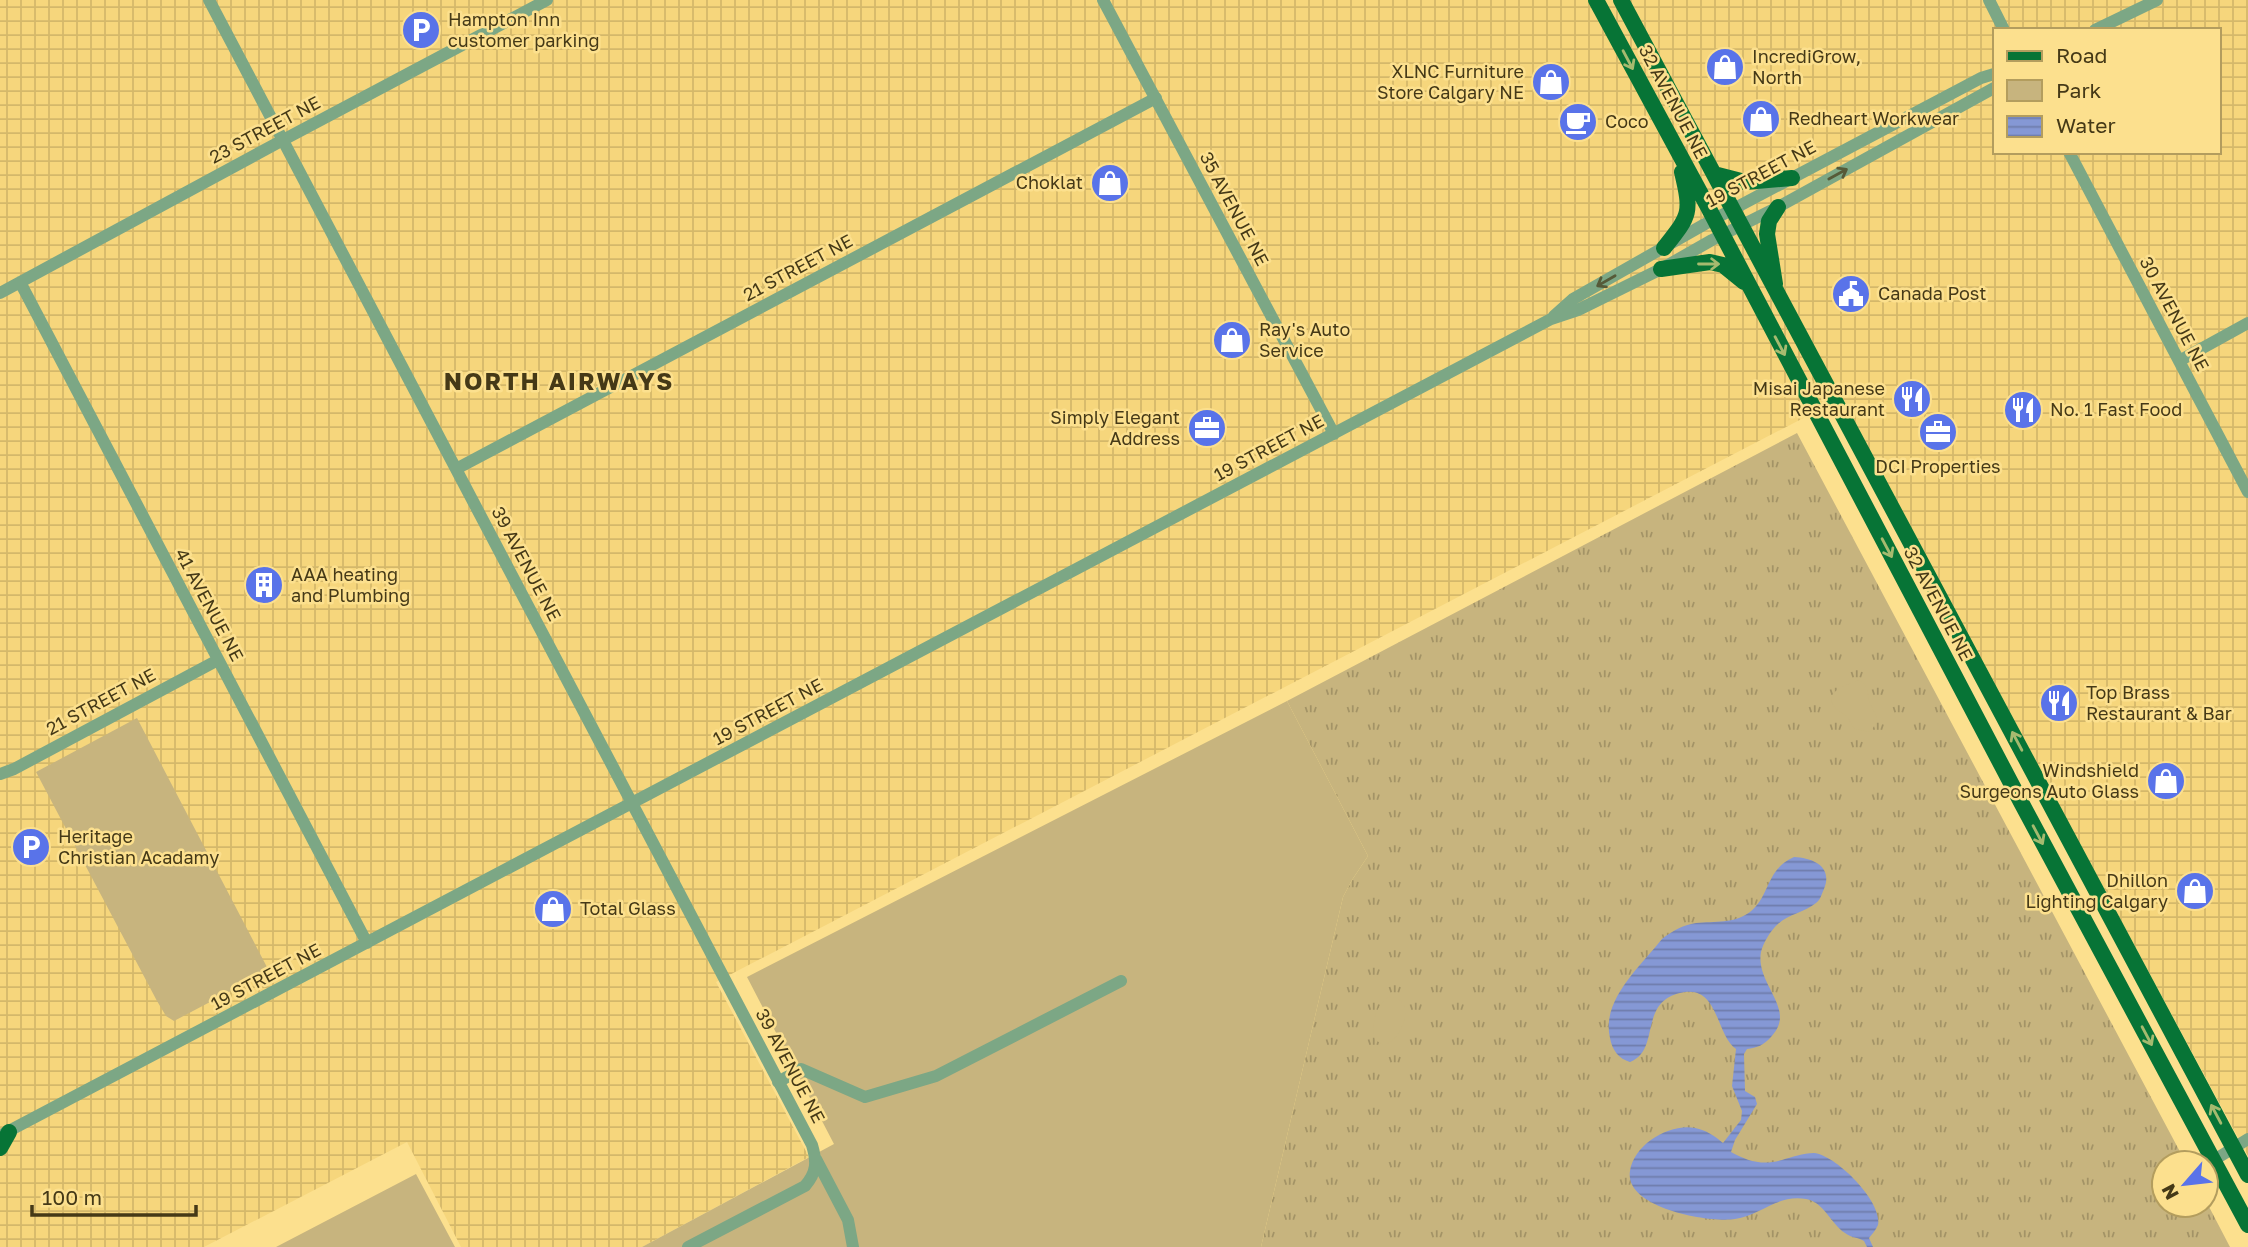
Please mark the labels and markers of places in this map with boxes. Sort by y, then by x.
place label: Hampton Inn customer parking [448,8,600,51]
parking icon: Hampton Inn customer parking [400,9,442,51]
place label: IncrediGrow, North [1752,45,1861,88]
shop icon: IncrediGrow, North [1704,46,1746,88]
place label: XLNC Furniture Store Calgary NE [1377,60,1524,103]
shop icon: XLNC Furniture Store Calgary NE [1530,61,1572,103]
shop icon: Redheart Workwear [1740,98,1782,140]
cafe icon: Coco [1557,101,1599,143]
place label: Redheart Workwear [1788,107,1959,129]
place label: Coco [1605,110,1649,132]
shop icon: Choklat [1089,162,1131,204]
place label: Choklat [1016,171,1083,193]
public building icon: Canada Post [1830,273,1872,315]
place label: Canada Post [1878,282,1987,304]
place label: Ray's Auto Service [1259,318,1350,361]
shop icon: Ray's Auto Service [1211,319,1253,361]
place label: Misai Japanese Restaurant [1753,377,1885,420]
restaurant icon: Misai Japanese Restaurant [1891,378,1933,420]
restaurant icon: No. 1 Fast Food [2002,389,2044,431]
place label: No. 1 Fast Food [2050,398,2182,420]
place label: Simply Elegant Address [1050,406,1180,449]
office icon: Simply Elegant Address [1186,407,1228,449]
office icon: DCI Properties [1917,411,1959,453]
place label: DCI Properties [1875,455,2001,477]
place label: AAA heating and Plumbing [291,563,410,606]
building icon: AAA heating and Plumbing [243,564,285,606]
place label: Top Brass Restaurant & Bar [2086,681,2232,724]
restaurant icon: Top Brass Restaurant & Bar [2038,682,2080,724]
place label: Windshield Surgeons Auto Glass [1960,759,2139,802]
shop icon: Windshield Surgeons Auto Glass [2145,760,2187,802]
place label: Heritage Christian Acadamy [58,825,219,868]
parking icon: Heritage Christian Acadamy [10,826,52,868]
place label: Dhillon Lighting Calgary [2025,869,2168,912]
shop icon: Dhillon Lighting Calgary [2174,870,2216,912]
shop icon: Total Glass [532,888,574,930]
place label: Total Glass [580,897,676,919]

